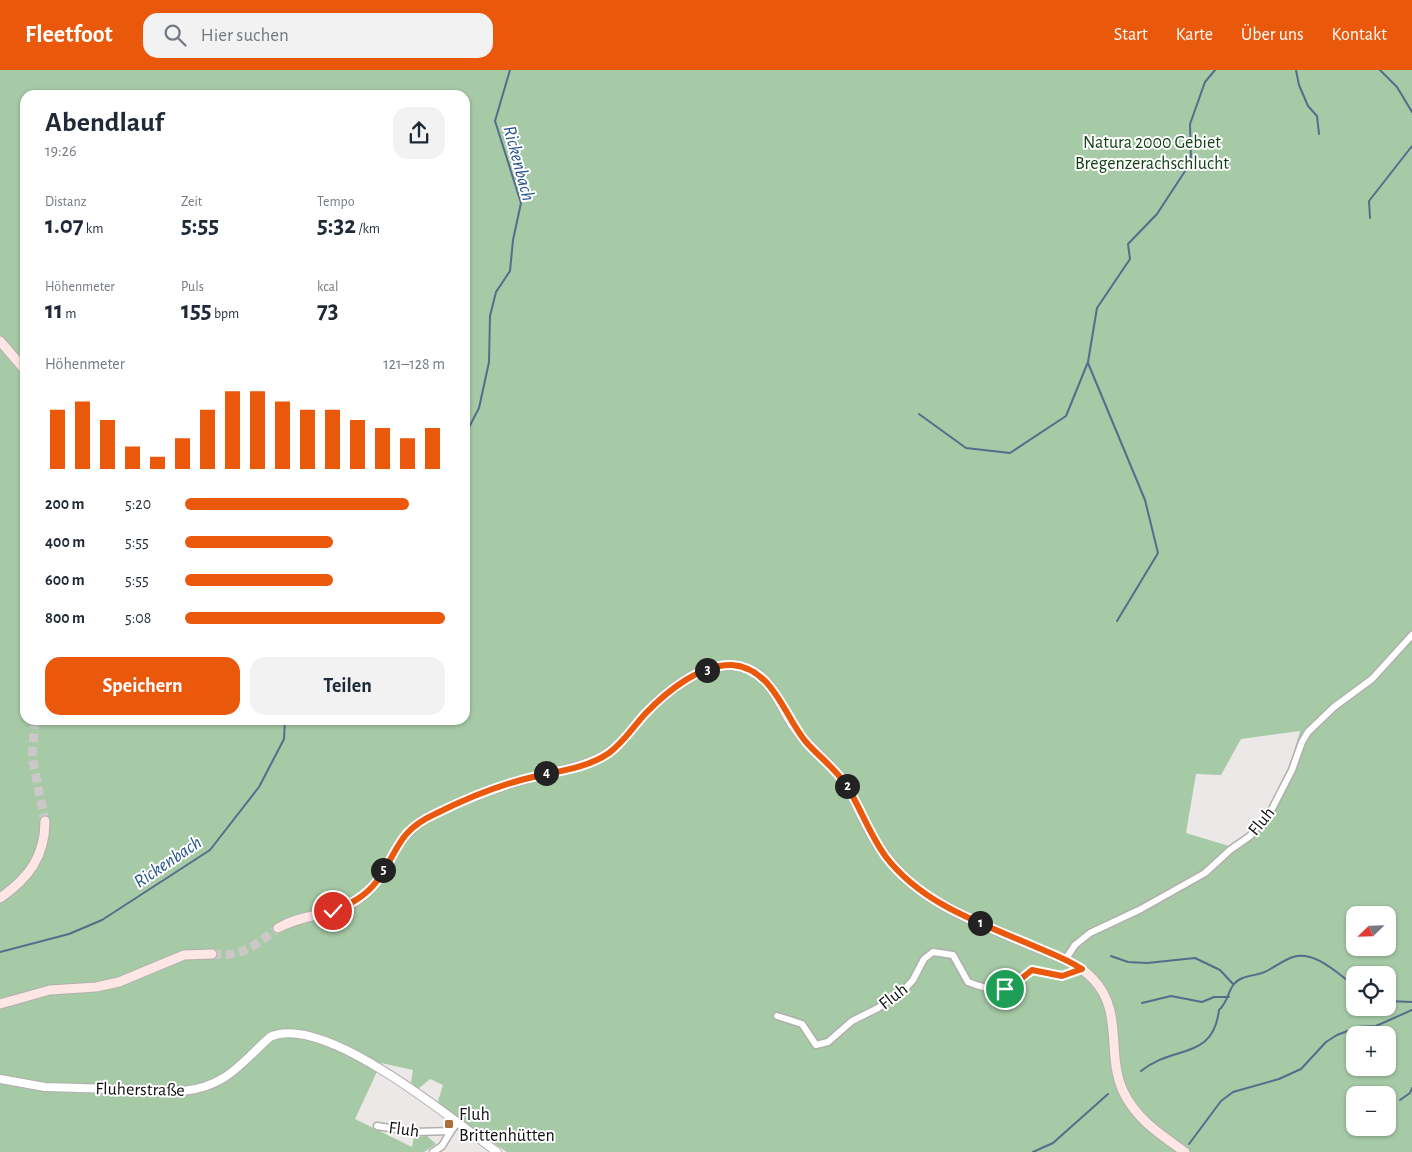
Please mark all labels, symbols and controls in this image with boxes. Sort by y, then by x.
search box [143,13,493,58]
icon: search [161,21,189,49]
text: Fleetfoot [25,23,113,47]
text: Hier suchen [201,26,289,45]
text: Start [1114,26,1148,44]
text: Karte [1176,26,1213,44]
text: Über uns [1241,26,1304,44]
text: Kontakt [1332,26,1387,44]
button: share [393,107,445,159]
text: Abendlauf [45,109,164,137]
water label: Rickenbach [499,124,538,203]
park label: Natura 2000 Gebiet Bregenzerachschlucht [1075,134,1229,173]
text: 19:26 [45,143,77,159]
text: Distanz [45,195,86,209]
text: Zeit [181,195,202,209]
text: Tempo [317,195,355,209]
text: 1.07 [45,213,84,238]
text: 5:55 [181,213,219,238]
text: 5:32 [317,213,356,238]
text: km [84,222,103,236]
text: /km [356,222,380,236]
text: Höhenmeter [45,280,115,294]
text: Puls [181,280,204,294]
text: kcal [317,280,338,294]
text: 11 [45,298,63,323]
text: 155 [181,298,212,323]
text: 73 [317,298,339,323]
text: m [63,307,77,321]
text: bpm [212,307,239,321]
text: Höhenmeter [45,356,125,372]
text: 121–128 m [383,356,445,372]
text: 200 m [45,496,85,512]
text: 5:20 [125,496,151,512]
text: 400 m [45,534,85,550]
text: 5:55 [125,534,149,550]
text: 600 m [45,572,85,588]
text: 5:55 [125,572,149,588]
text: 800 m [45,610,85,626]
text: 5:08 [125,610,151,626]
button: Speichern [45,657,240,715]
button: Teilen [250,657,445,715]
pin: 3 [694,658,720,682]
text: 3 [704,663,711,677]
pin: 4 [534,760,558,786]
text: 4 [543,766,550,780]
pin: 2 [834,774,860,798]
text: 2 [844,779,851,793]
street label: Fluh [1245,804,1278,839]
water label: Rickenbach [130,833,205,892]
pin: 5 [370,858,396,882]
text: 5 [380,863,387,877]
pin [312,890,354,932]
icon: check [319,897,347,925]
north arrow [1346,906,1396,956]
map controls [1346,906,1396,1136]
pin: 1 [968,910,992,936]
text: 1 [978,916,983,930]
button: locate [1346,966,1396,1016]
pin [984,968,1026,1010]
icon: arrive [991,975,1019,1003]
street label: Fluh [876,980,911,1013]
button: + [1346,1026,1396,1076]
street label: Fluherstraße [95,1080,185,1100]
button: − [1346,1086,1396,1136]
place label: Fluh Brittenhütten [459,1106,555,1145]
marker: Fluh Brittenhütten [443,1118,455,1130]
street label: Fluh [388,1119,420,1141]

